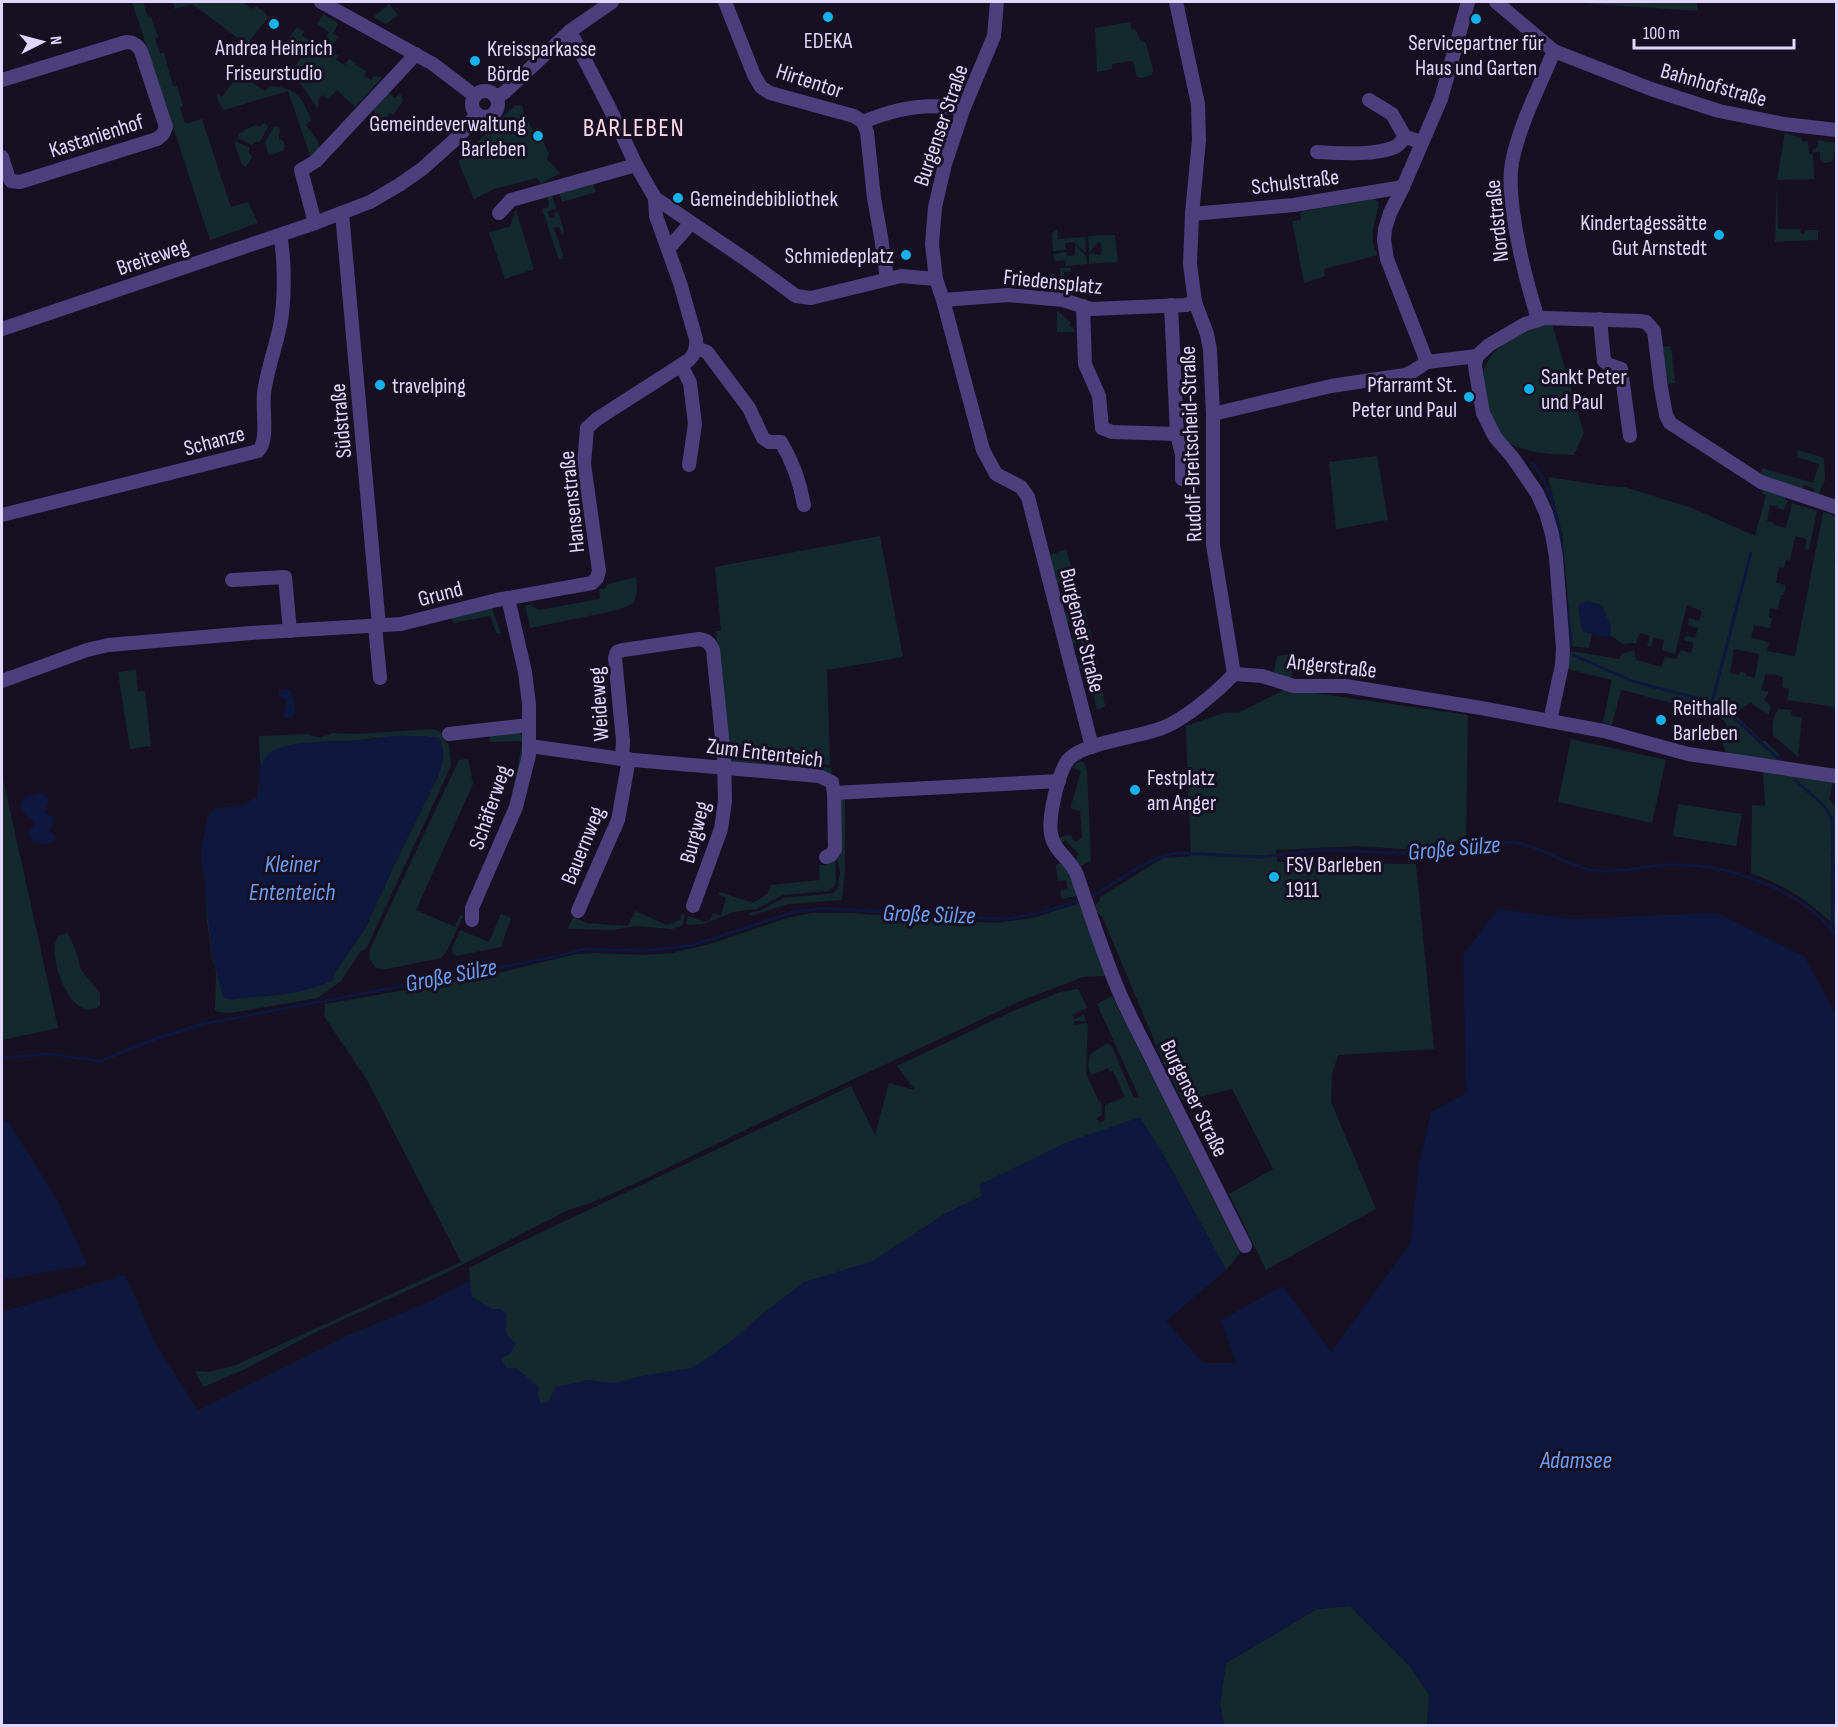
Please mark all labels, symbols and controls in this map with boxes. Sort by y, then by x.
marker: EDEKA [821,10,835,24]
north arrow [12,12,72,72]
marker: Servicepartner für Haus und Garten [1469,12,1483,26]
scale bar [1634,12,1794,50]
marker: Andrea Heinrich Friseurstudio [267,17,281,31]
text: 100 m [1643,23,1680,44]
place label: EDEKA [804,28,853,55]
place label: Servicepartner für Haus und Garten [1408,30,1544,82]
text: N [46,35,65,46]
place label: Andrea Heinrich Friseurstudio [214,35,333,87]
place label: Kreissparkasse Börde [487,36,596,88]
marker: Kreissparkasse Börde [468,54,482,68]
street label: Bahnhofstraße [1657,57,1770,113]
street label: Hirtentor [773,58,846,105]
street label: Burgenser Straße [908,61,975,190]
street label: Kastanienhof [46,108,148,164]
place label: Gemeindeverwaltung Barleben [369,111,526,163]
district label: BARLEBEN [583,113,685,144]
marker: Gemeindeverwaltung Barleben [531,129,545,143]
street label: Schulstraße [1250,164,1341,201]
street label: Nordstraße [1480,178,1515,263]
place label: Gemeindebibliothek [690,186,838,213]
marker: Gemeindebibliothek [671,191,685,205]
place label: Kindertagessätte Gut Arnstedt [1580,210,1707,262]
marker: Kindertagessätte Gut Arnstedt [1712,228,1726,242]
street label: Breiteweg [113,233,192,282]
place label: Schmiedeplatz [785,243,894,270]
marker: Schmiedeplatz [899,248,913,262]
street label: Friedensplatz [1002,264,1104,301]
street label: Rudolf-Breitscheid-Straße [1175,346,1208,542]
place label: Sankt Peter und Paul [1541,364,1627,416]
place label: Pfarramt St. Peter und Paul [1352,372,1457,424]
place label: travelping [392,373,466,400]
marker: travelping [373,378,387,392]
street label: Südstraße [325,382,358,459]
marker: Sankt Peter und Paul [1522,382,1536,396]
marker: Pfarramt St. Peter und Paul [1462,390,1476,404]
street label: Schanze [181,420,248,463]
street label: Hansenstraße [554,450,591,554]
street label: Burgenser Straße [1053,566,1110,695]
street label: Grund [415,576,466,613]
street label: Angerstraße [1285,648,1378,685]
street label: Weideweg [583,665,616,742]
place label: Reithalle Barleben [1673,695,1738,747]
marker: Reithalle Barleben [1654,713,1668,727]
street label: Zum Ententeich [705,733,825,774]
street label: Schäferweg [463,762,517,853]
place label: Festplatz am Anger [1147,765,1216,817]
marker: Festplatz am Anger [1128,783,1142,797]
street label: Burgweg [674,798,717,866]
street label: Bauernweg [556,802,611,889]
water label: Große Sülze [1407,830,1501,867]
water label: Kleiner Ententeich [249,850,335,907]
place label: FSV Barleben 1911 [1286,852,1382,904]
marker: FSV Barleben 1911 [1267,870,1281,884]
water label: Große Sülze [882,898,976,931]
water label: Große Sülze [403,952,499,999]
street label: Burgenser Straße [1154,1036,1234,1162]
water label: Adamsee [1539,1446,1612,1475]

